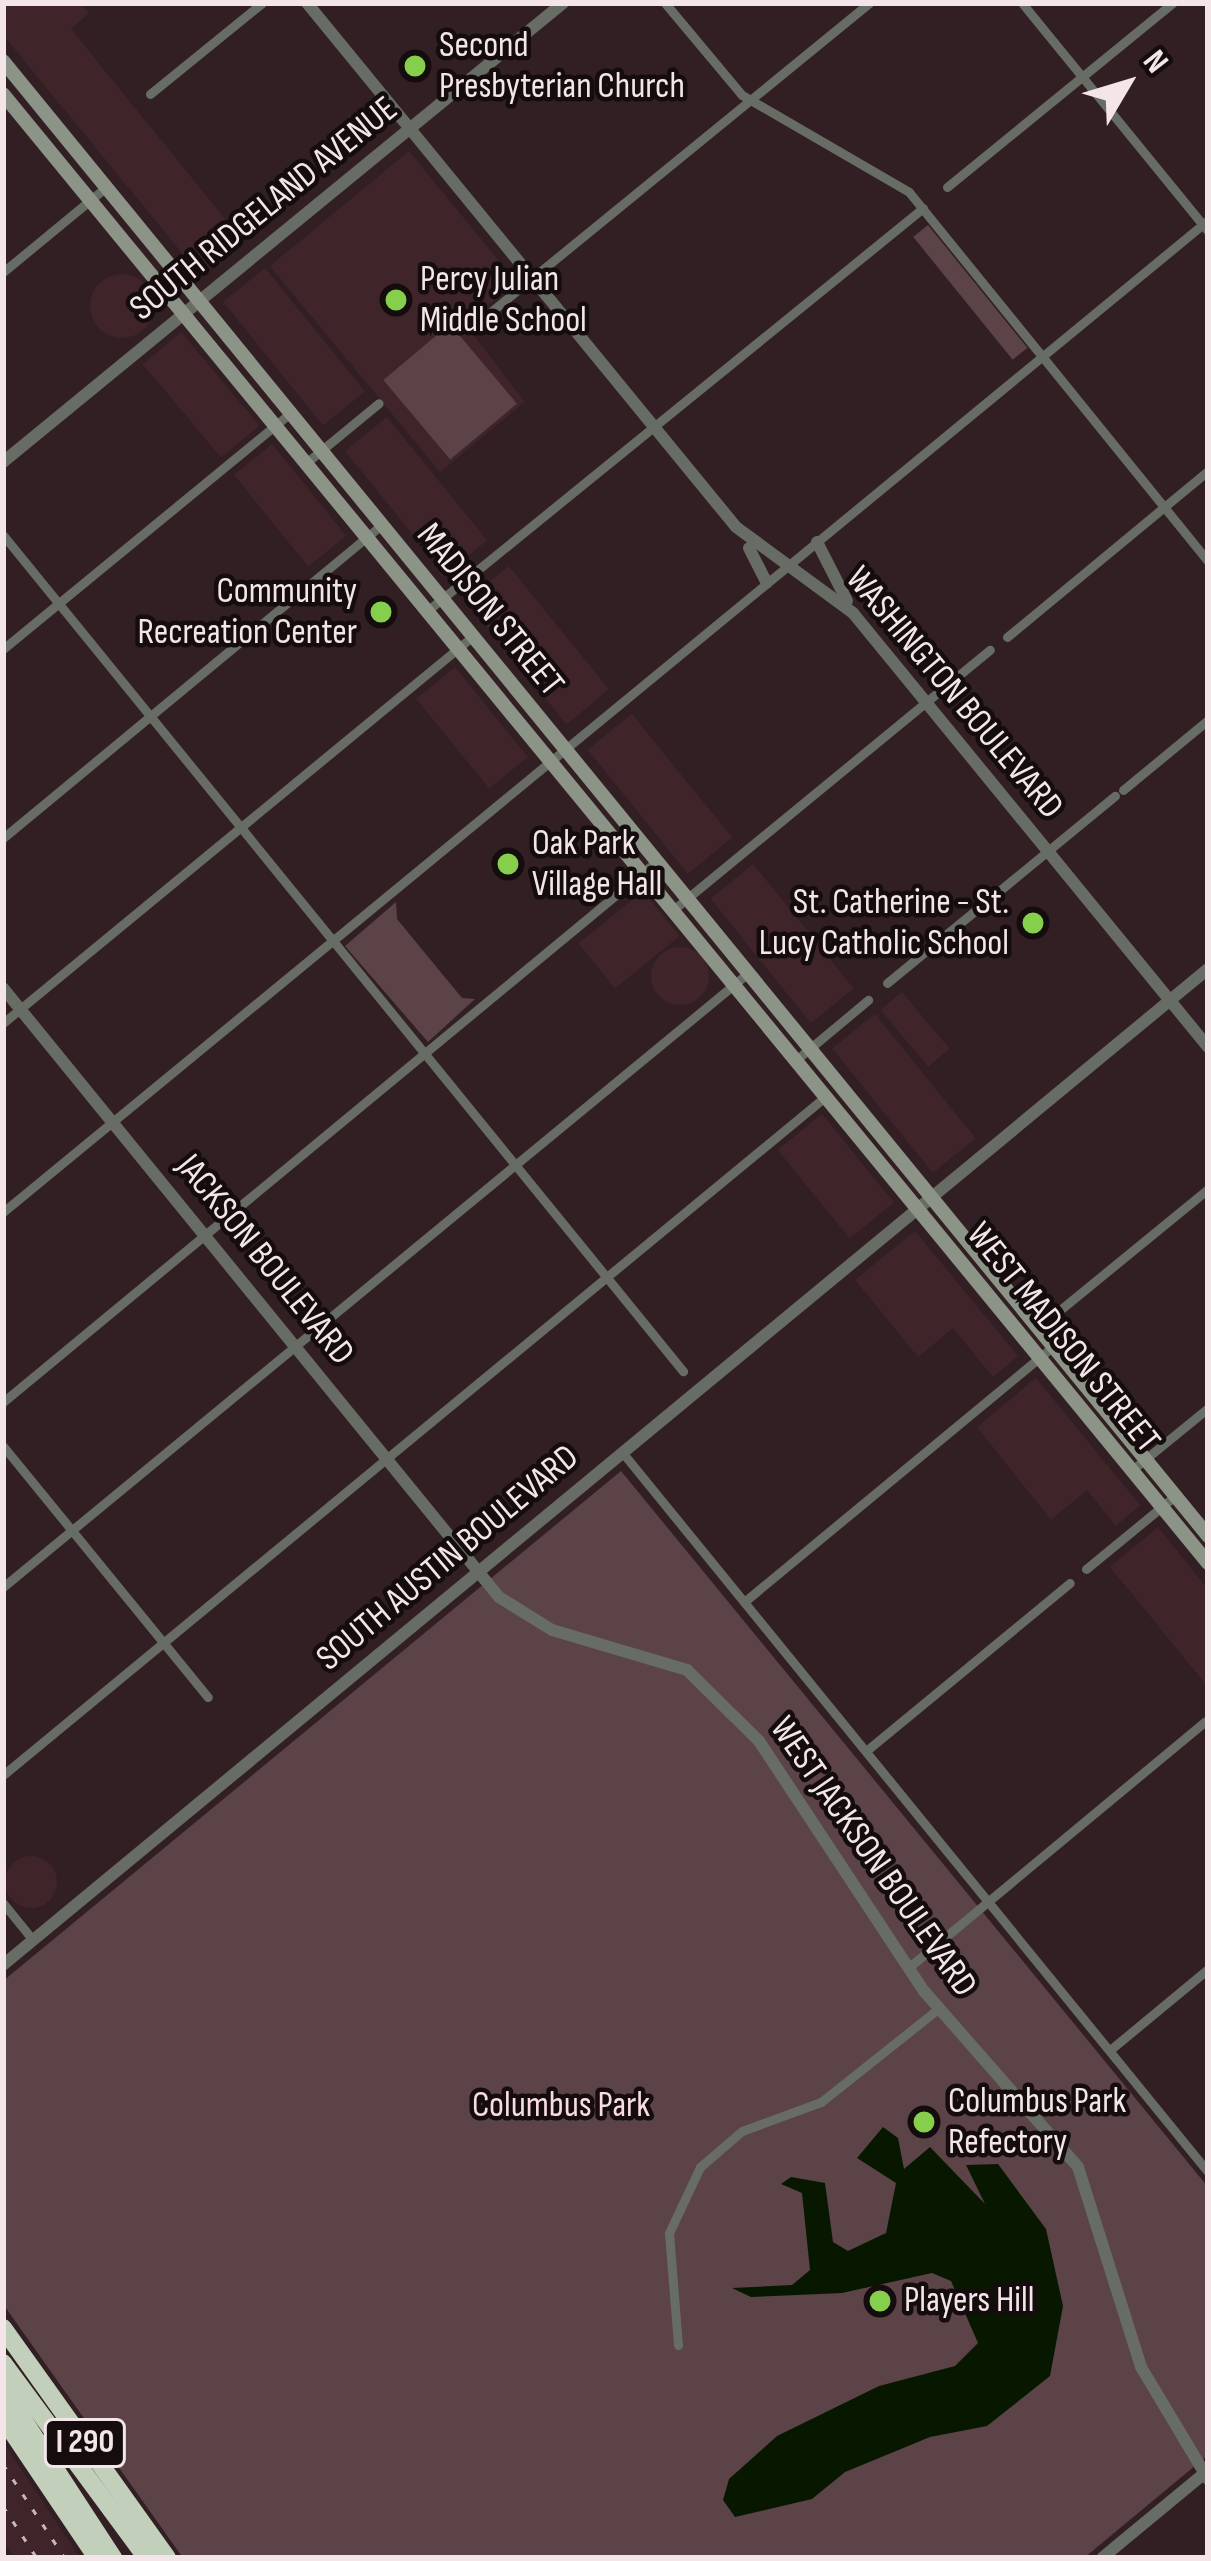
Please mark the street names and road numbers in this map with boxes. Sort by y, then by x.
street label: SOUTH RIDGELAND AVENUE [122,88,406,330]
street label: MADISON STREET [407,515,573,705]
street label: WASHINGTON BOULEVARD [836,558,1072,828]
street label: JACKSON BOULEVARD [167,1146,363,1374]
street label: WEST MADISON STREET [957,1214,1169,1462]
street label: SOUTH AUSTIN BOULEVARD [308,1436,588,1680]
street label: WEST JACKSON BOULEVARD [760,1709,986,2005]
road number: I 290 [43,2416,127,2470]

